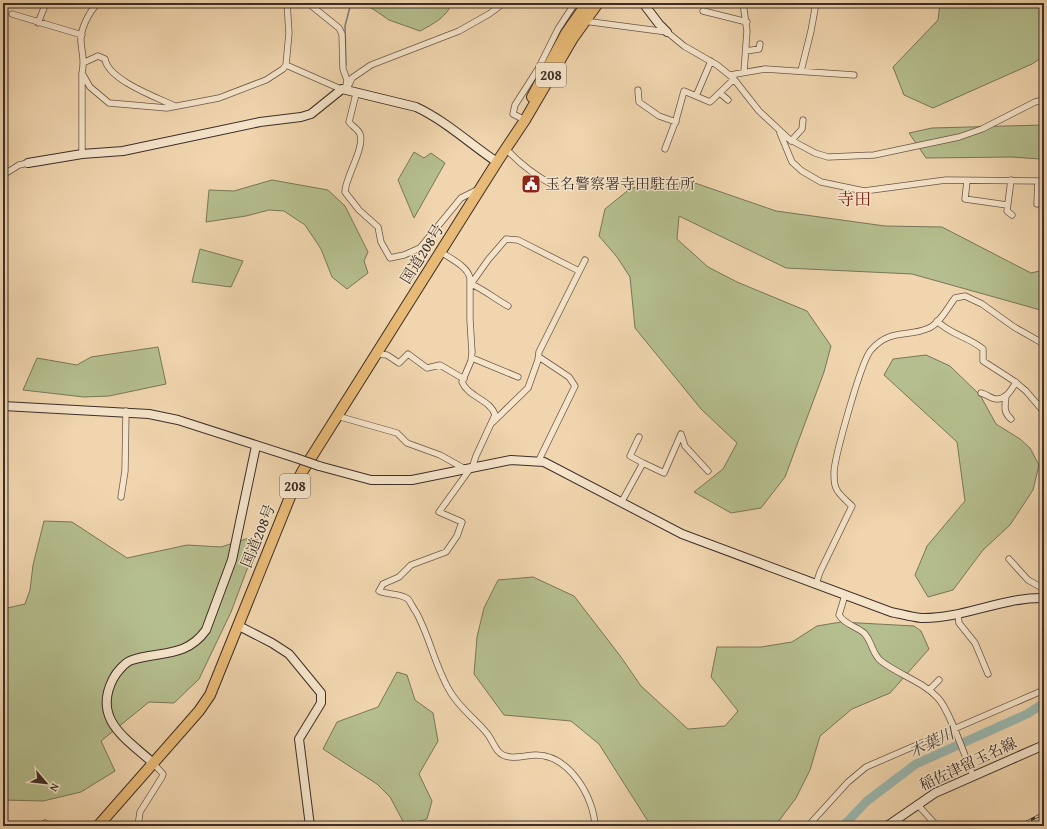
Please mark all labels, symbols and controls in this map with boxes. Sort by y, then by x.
road number: 208 [536,63,566,87]
public building icon: 玉名警察署寺田駐在所 [520,173,542,195]
place label: 玉名警察署寺田駐在所 [545,173,695,194]
district label: 寺田 [837,186,871,211]
street label: 国道208号 [395,220,448,288]
road number: 208 [280,474,310,498]
street label: 国道208号 [235,501,280,571]
water label: 木葉川 [904,720,960,763]
street label: 稲佐津留玉名線 [916,732,1020,795]
north arrow [26,763,66,803]
text: N [46,781,64,795]

